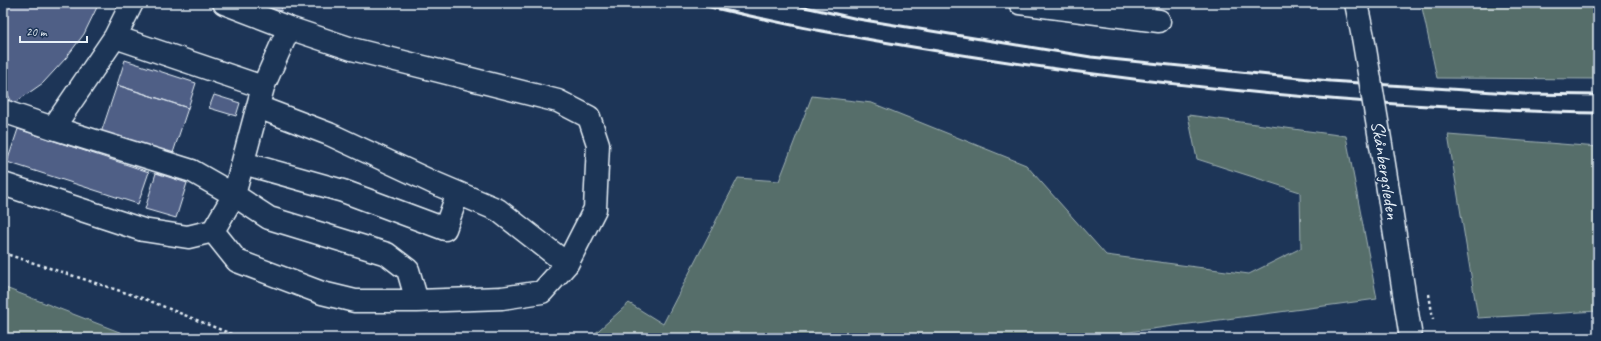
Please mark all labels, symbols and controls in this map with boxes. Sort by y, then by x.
scale bar [20,18,87,44]
text: 20 m [26,24,48,40]
street label: Skånbergsleden [1365,119,1405,221]

